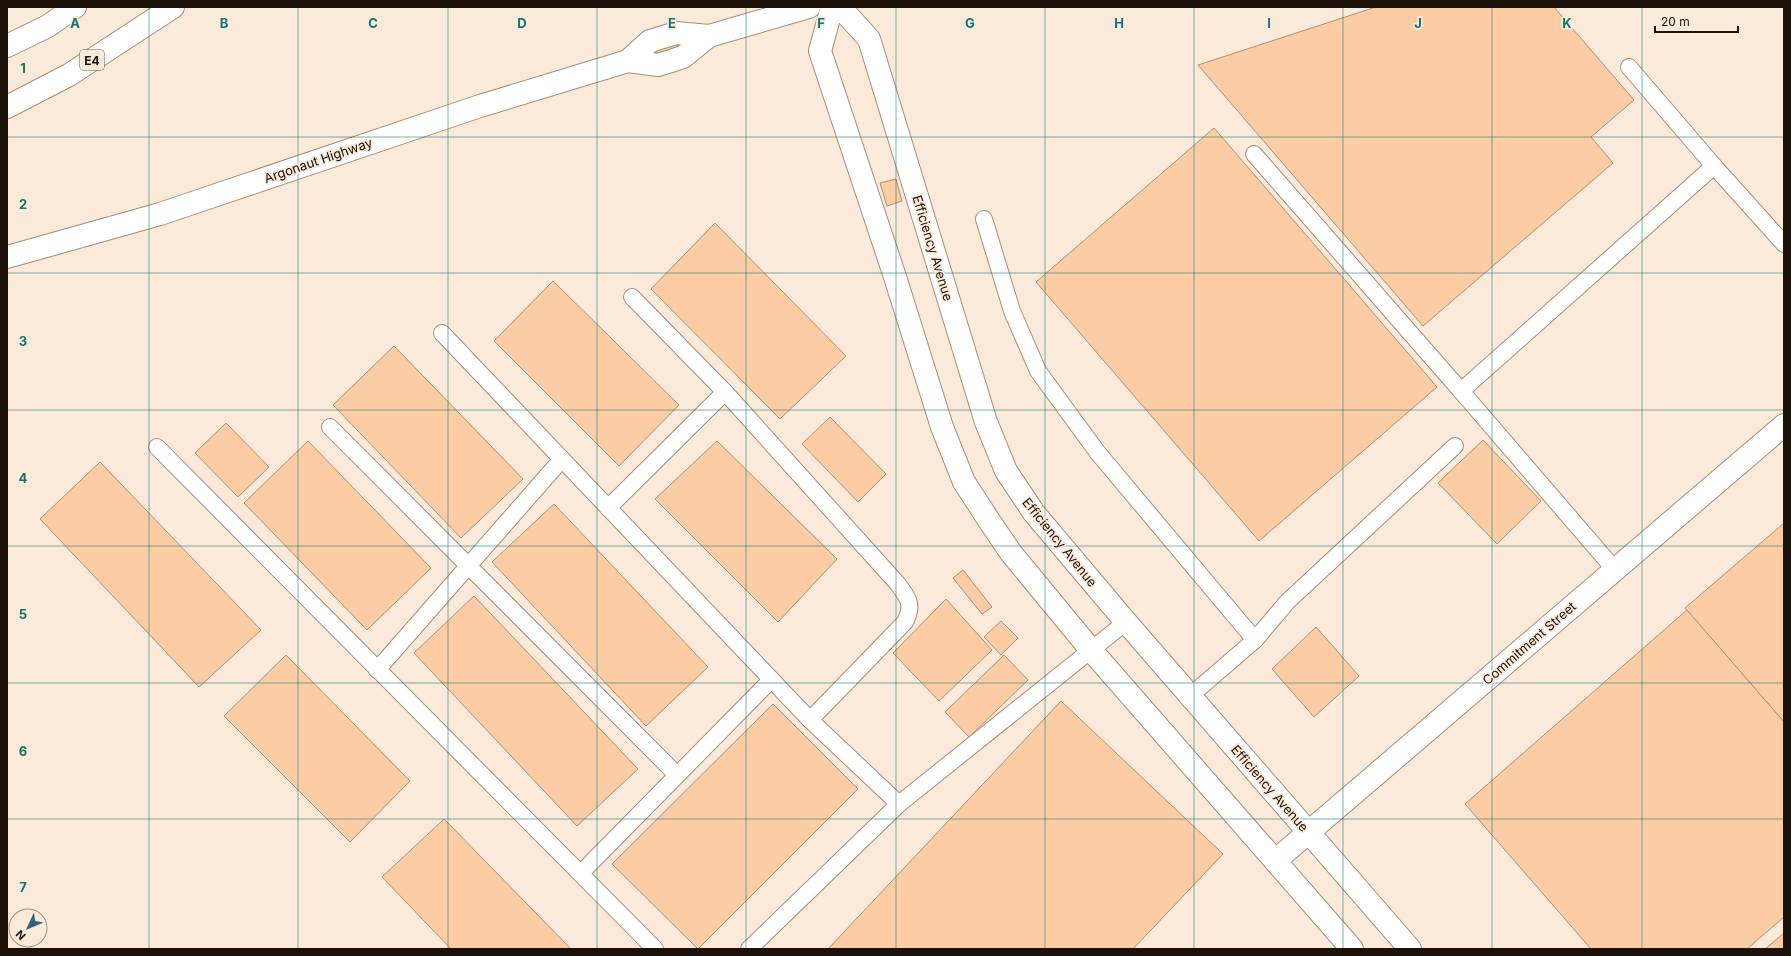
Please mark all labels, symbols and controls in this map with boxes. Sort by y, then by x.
scale bar [1655,8,1738,34]
text: 20 m [1661,14,1690,29]
text: A [70,15,80,31]
text: B [220,15,229,31]
text: C [368,15,378,31]
text: D [517,15,527,31]
text: E [668,15,676,31]
text: F [817,15,825,31]
text: G [965,15,975,31]
text: H [1114,15,1124,31]
text: I [1267,15,1271,31]
text: J [1414,15,1422,31]
text: K [1562,15,1572,31]
road number: E4 [80,50,104,70]
text: 1 [20,60,26,76]
street label: Argonaut Highway [262,134,374,186]
street label: Efficiency Avenue [909,193,957,303]
text: 2 [19,196,27,212]
text: 3 [19,333,27,349]
text: 4 [19,470,28,486]
street label: Efficiency Avenue [1019,494,1101,590]
street label: Commitment Street [1479,598,1579,688]
text: 5 [19,606,27,622]
street label: Efficiency Avenue [1228,741,1312,835]
text: 6 [19,743,27,759]
text: 7 [19,879,27,895]
north arrow [8,908,48,948]
text: N [13,927,29,943]

